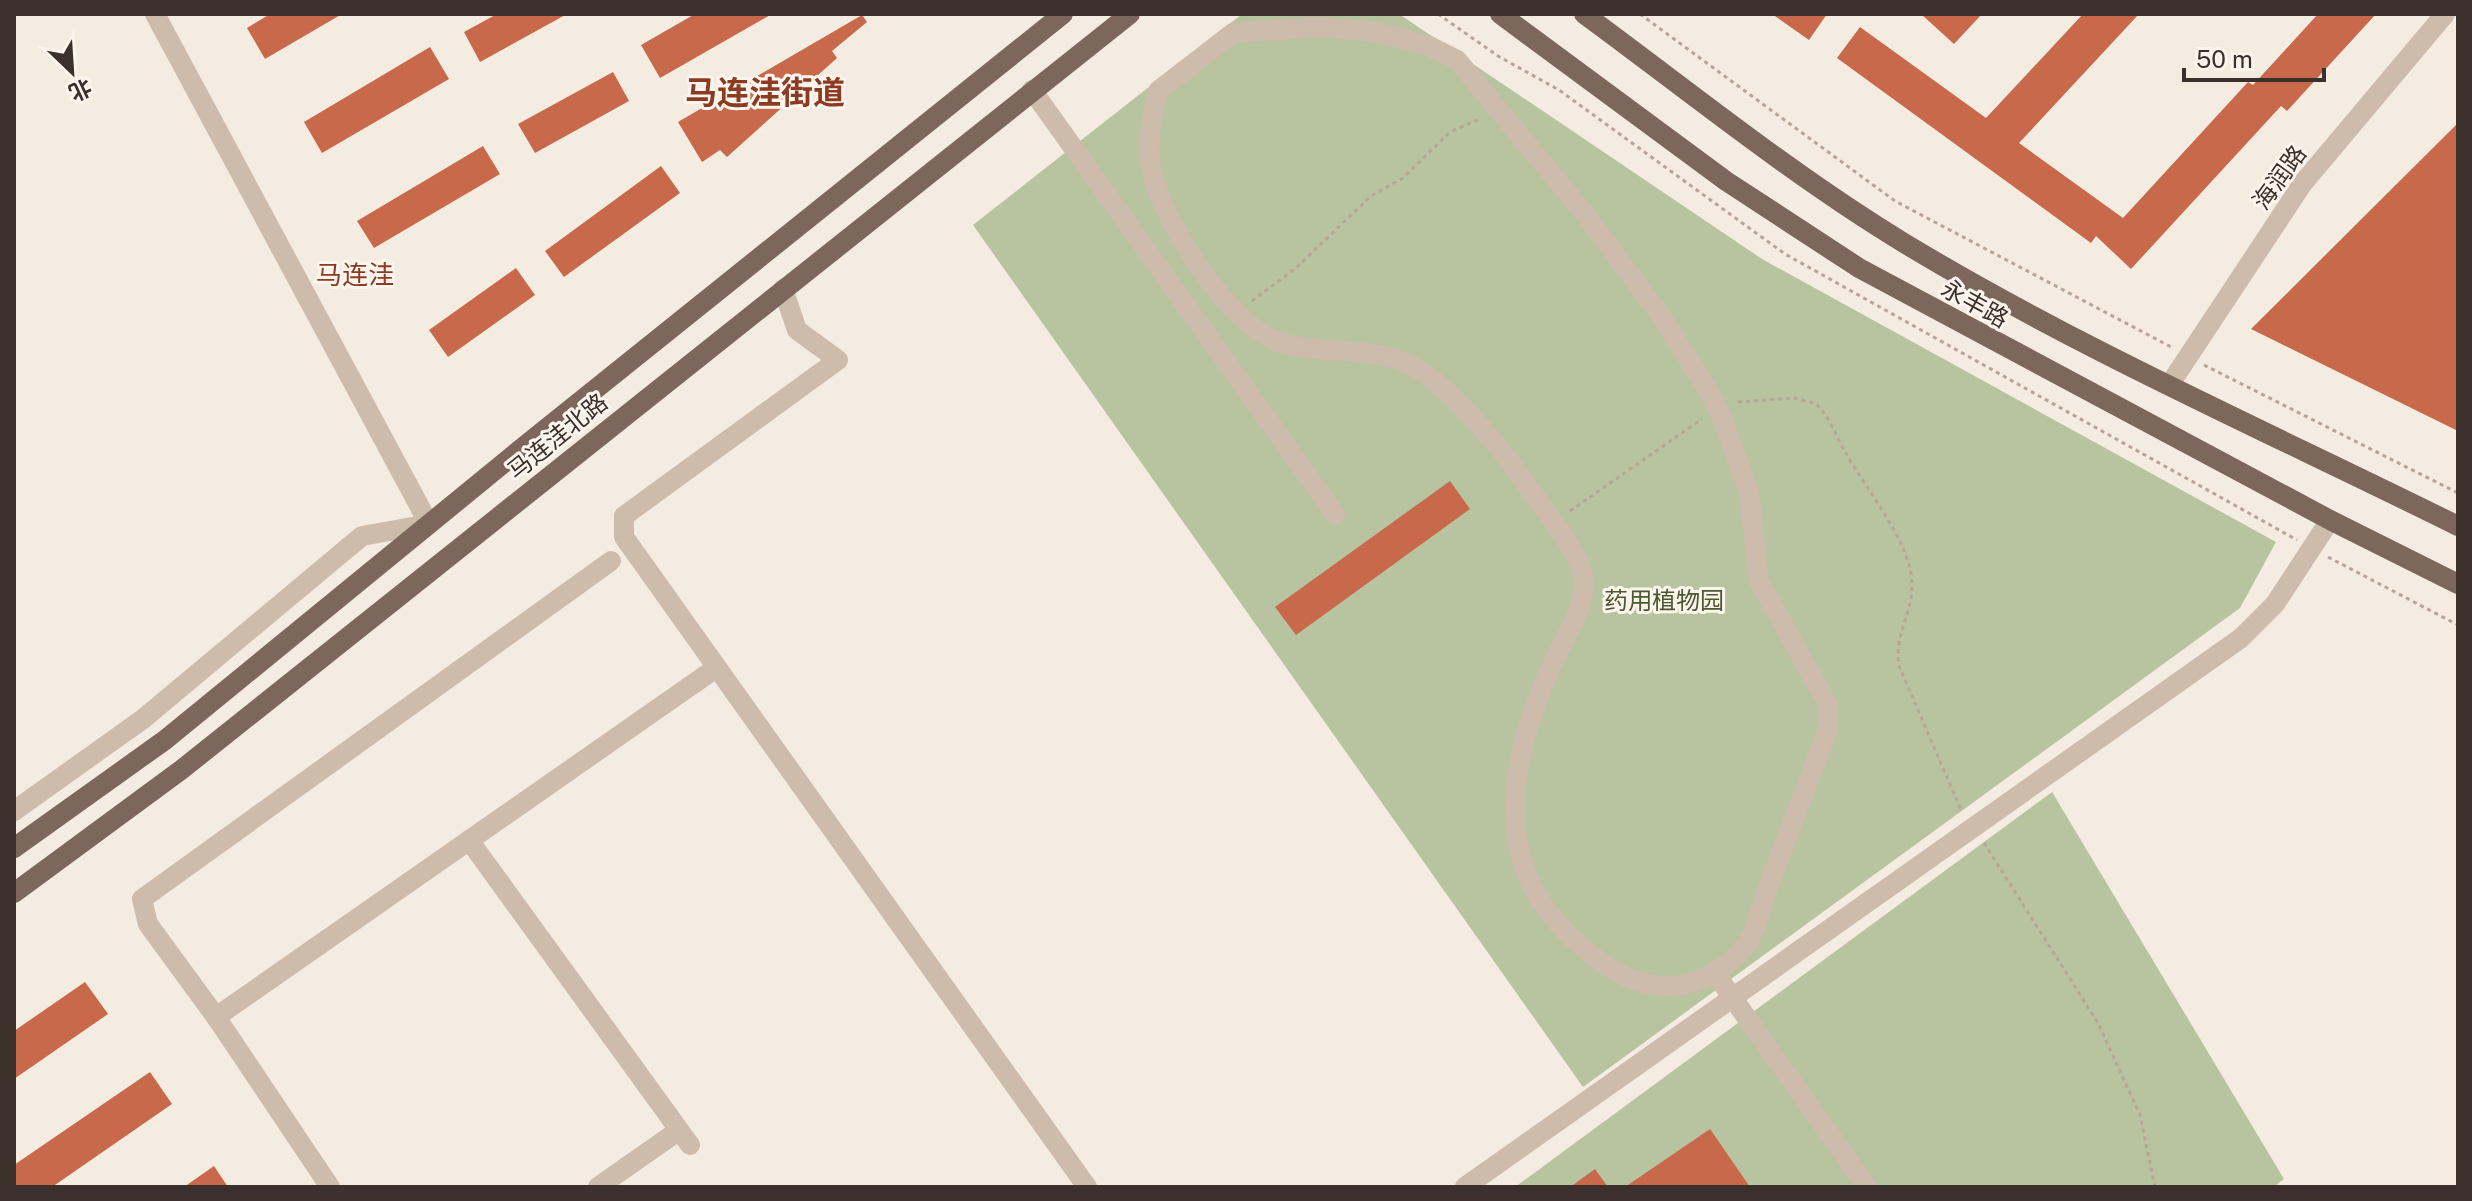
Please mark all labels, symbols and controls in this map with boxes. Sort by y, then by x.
north arrow [32,32,112,112]
scale bar [2184,32,2324,82]
text: 50 m [2196,45,2253,73]
text: 北 [65,74,96,107]
district label: 马连洼街道 [685,74,845,111]
street label: 海润路 [2247,140,2311,214]
district label: 马连洼 [316,259,394,290]
street label: 永丰路 [1937,273,2013,333]
street label: 马连洼北路 [502,387,612,485]
park label: 药用植物园 [1604,586,1724,614]

